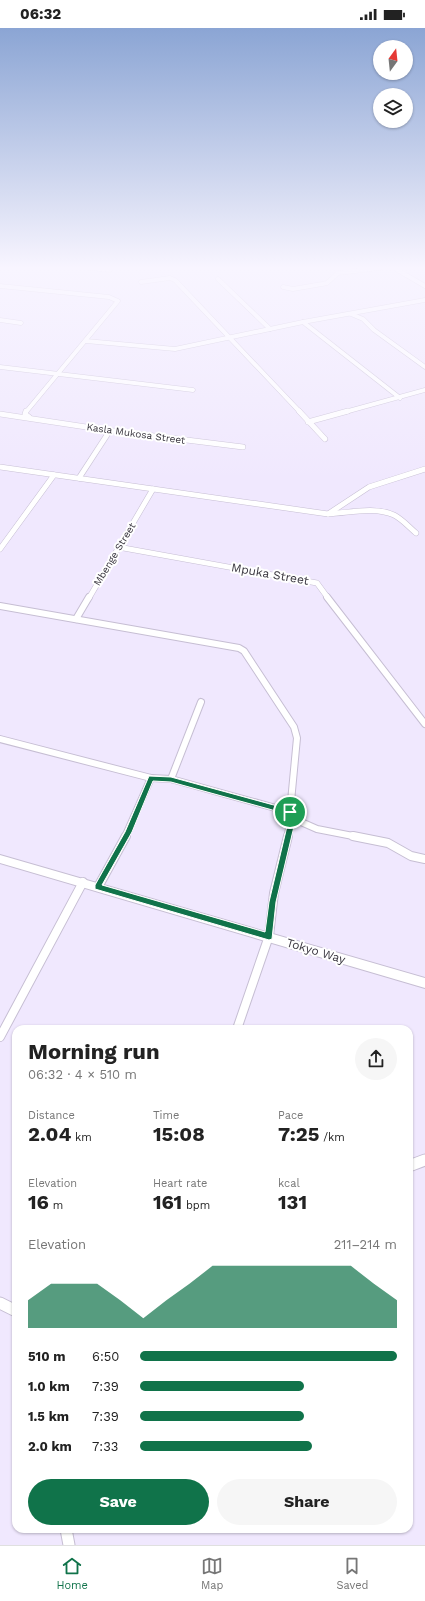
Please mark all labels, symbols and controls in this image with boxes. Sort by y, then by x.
text: 06:32 [20,5,61,23]
north arrow [373,40,413,80]
map controls [373,40,413,128]
button: layers [373,88,413,128]
street label: Kasla Mukosa Street [86,421,187,446]
street label: Mbenge Street [91,520,138,588]
street label: Mpuka Street [230,560,310,588]
pin [273,795,307,829]
icon: arrive [279,801,301,823]
street label: Tokyo Way [285,935,348,967]
button: share [355,1038,397,1080]
text: Morning run [28,1039,160,1064]
text: 06:32 · 4 × 510 m [28,1067,137,1082]
text: Distance [28,1109,75,1122]
text: Time [153,1109,179,1122]
text: Pace [278,1109,303,1122]
text: 2.04 [28,1122,71,1146]
text: 15:08 [153,1122,205,1146]
text: 7:25 [278,1122,319,1146]
text: km [71,1131,92,1144]
text: /km [319,1131,345,1144]
text: Elevation [28,1177,77,1190]
text: Heart rate [153,1177,207,1190]
text: kcal [278,1177,300,1190]
text: 16 [28,1190,49,1214]
text: 161 [153,1190,182,1214]
text: 131 [278,1190,307,1214]
text: m [49,1199,63,1212]
text: bpm [182,1199,210,1212]
text: Elevation [28,1237,86,1252]
text: 211–214 m [334,1237,397,1252]
text: 510 m [28,1349,66,1364]
text: 6:50 [92,1349,119,1364]
text: 1.0 km [28,1379,70,1394]
text: 7:39 [92,1379,119,1394]
text: 1.5 km [28,1409,69,1424]
text: 7:39 [92,1409,119,1424]
text: 2.0 km [28,1439,72,1454]
text: 7:33 [92,1439,118,1454]
button: Save [28,1479,209,1525]
button: Share [217,1479,397,1525]
tab: Home [57,1555,88,1592]
tab: Map [201,1555,223,1592]
tab: Saved [336,1555,368,1592]

